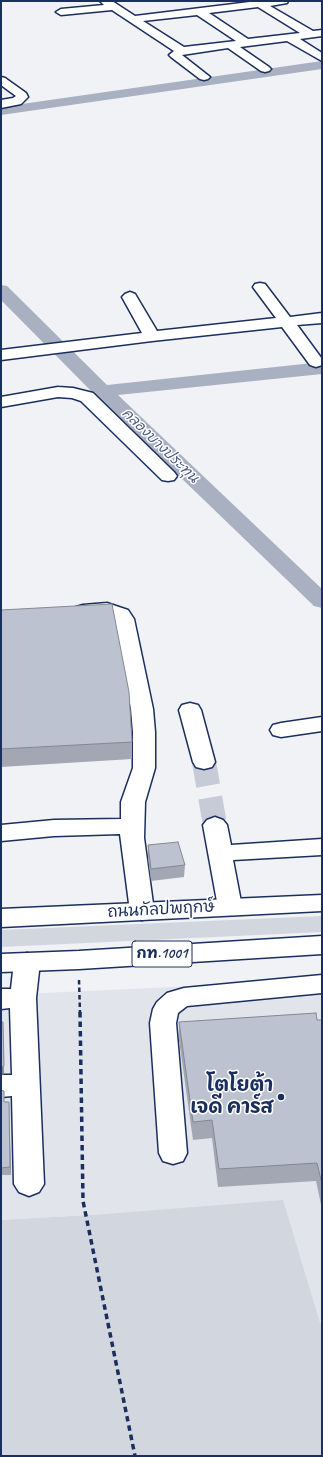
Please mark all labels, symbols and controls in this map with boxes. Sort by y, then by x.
water label: คลองบางประทุน [118,405,202,487]
street label: ถนนกัลปพฤกษ์ [107,898,215,922]
road number: กท.1001 [132,941,192,967]
place label: โตโยต้า เจดี คาร์ส [190,1075,273,1119]
marker: โตโยต้า เจดี คาร์ส [276,1092,286,1102]

